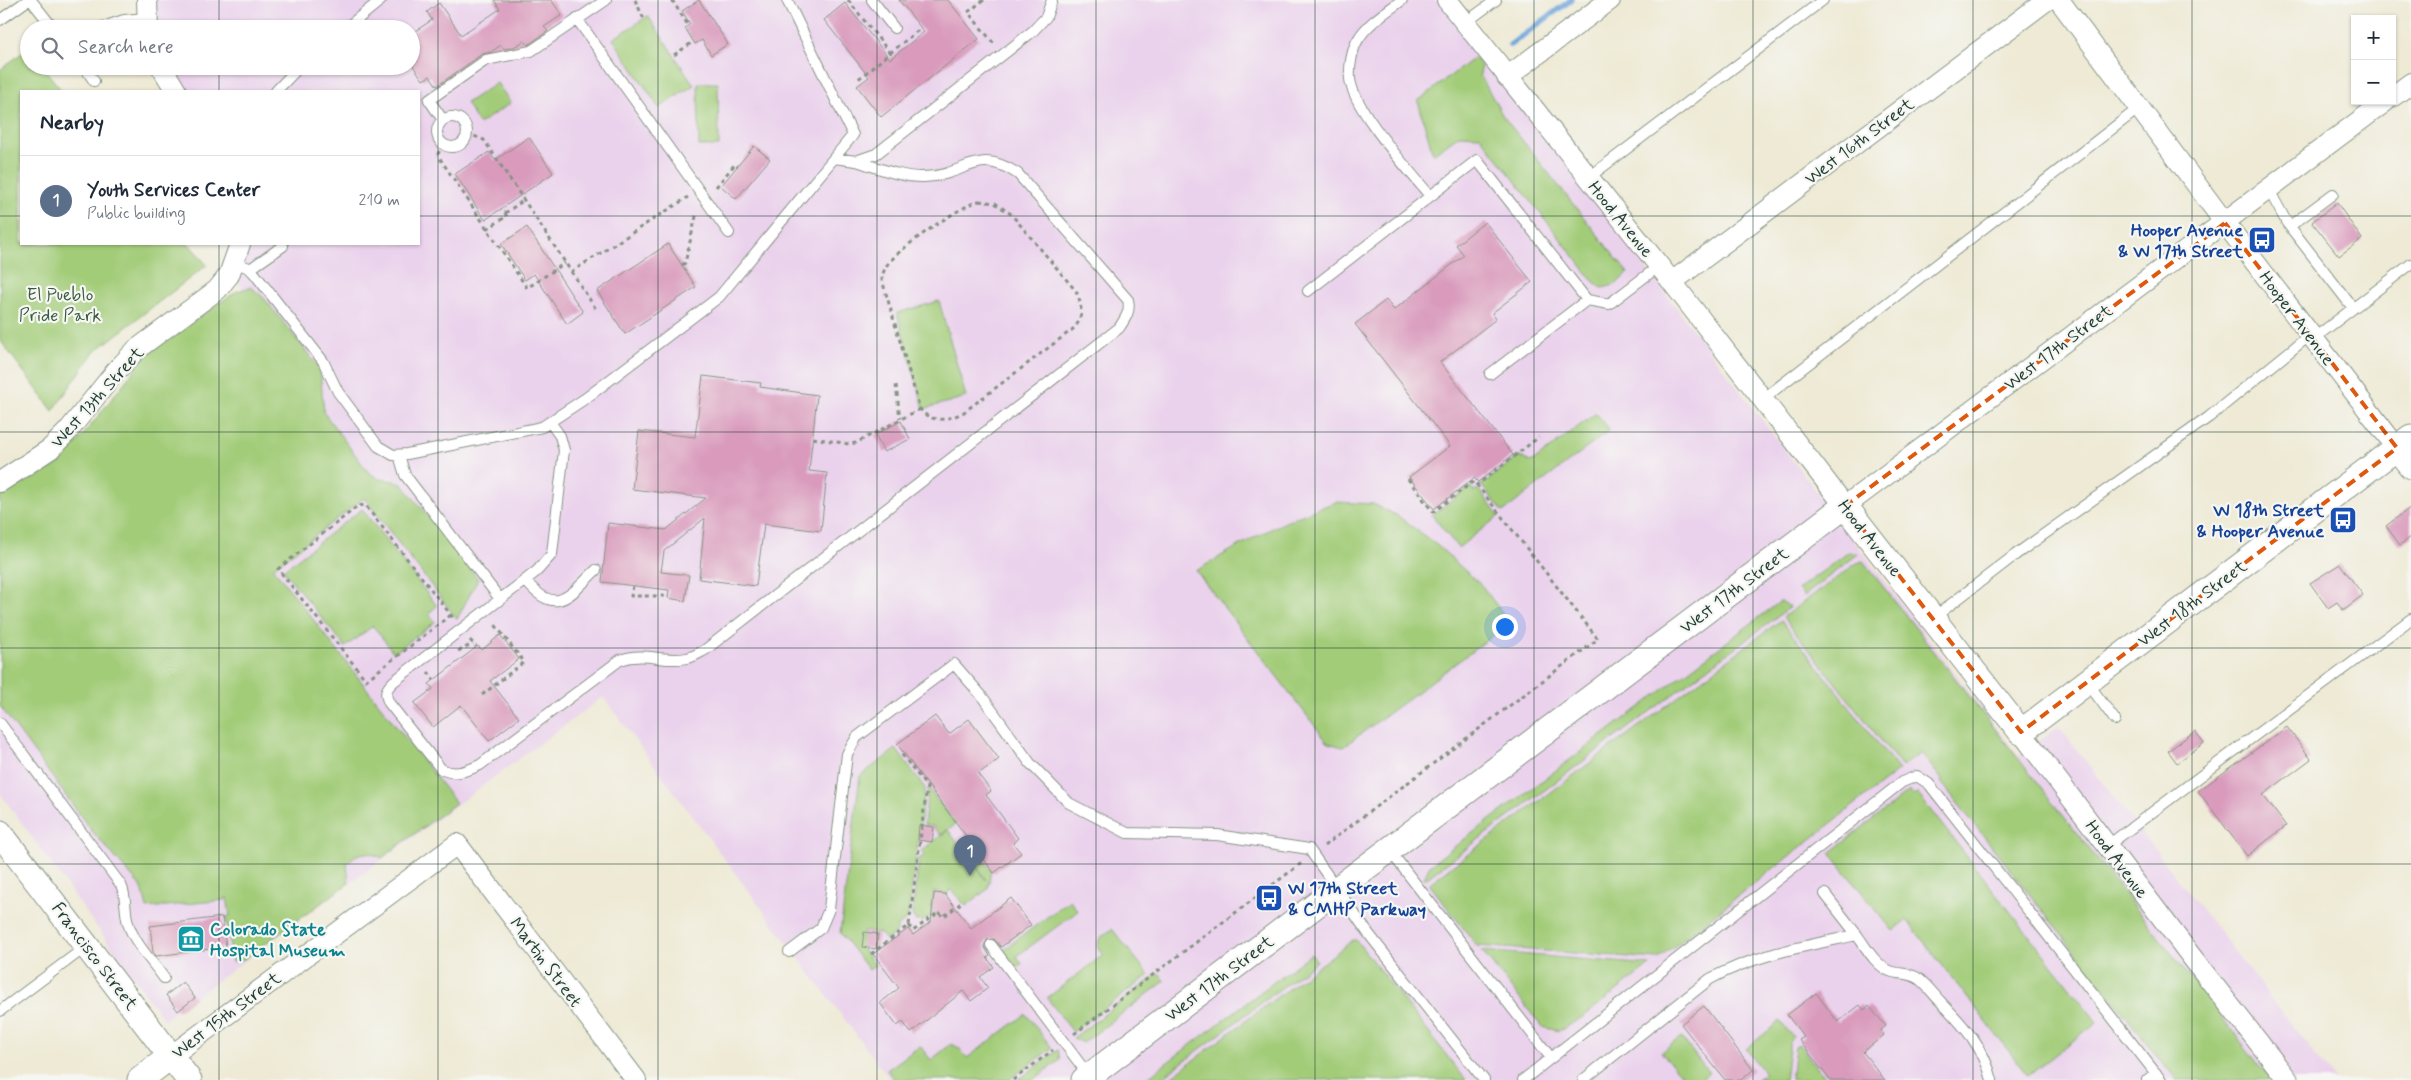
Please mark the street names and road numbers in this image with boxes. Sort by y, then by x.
street label: West 16th Street [1800,92,1920,191]
street label: Hood Avenue [1582,176,1659,263]
street label: Hooper Avenue [2253,267,2340,371]
street label: West 17th Street [1999,299,2118,397]
street label: West 13th Street [46,341,150,454]
street label: Hood Avenue [1831,495,1907,582]
street label: West 17th Street [1675,542,1794,640]
street label: West 18th Street [2133,554,2253,653]
street label: Hood Avenue [2079,816,2154,904]
street label: Francisco Street [46,898,143,1016]
street label: Martin Street [503,913,587,1013]
street label: West 17th Street [1160,930,1279,1028]
street label: West 15th Street [167,967,286,1065]

